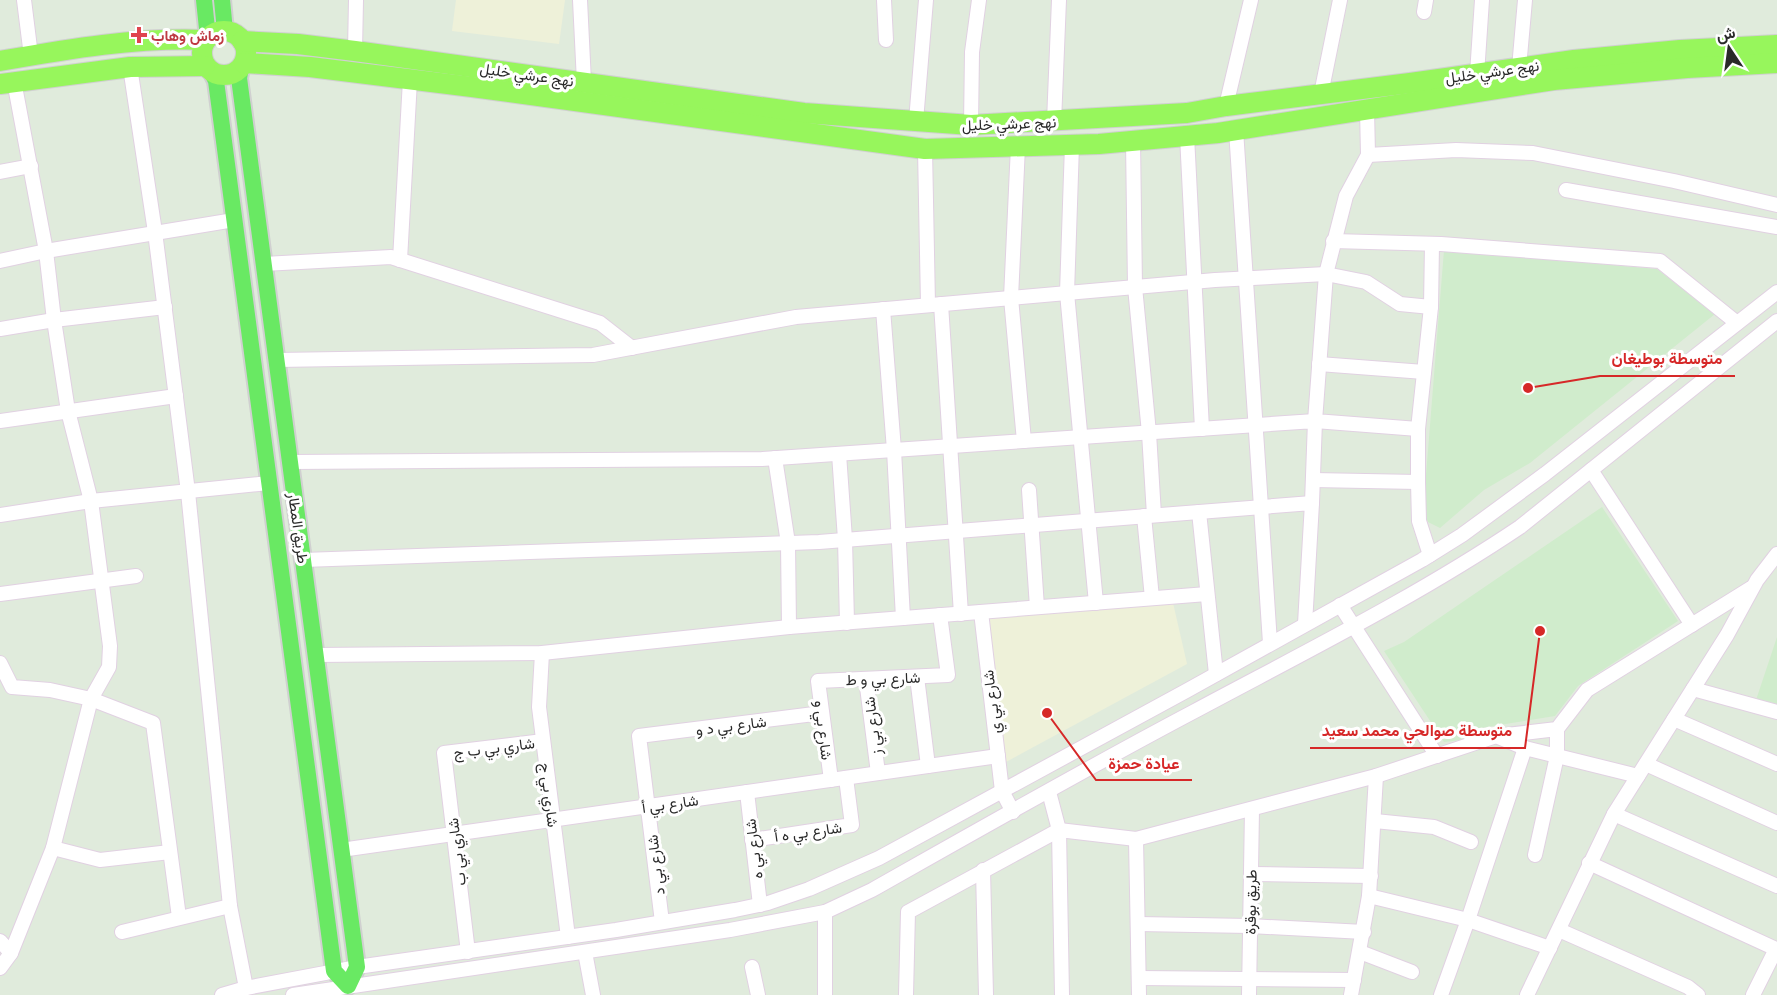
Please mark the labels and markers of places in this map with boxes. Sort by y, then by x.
place label: زماش وهاب [151,26,224,45]
marker: زماش وهاب [132,28,146,42]
callout: متوسطة بوطيغان [1600,342,1735,376]
callout: متوسطة صوالحي محمد سعيد [1310,714,1525,748]
callout: عيادة حمزة [1096,746,1192,780]

